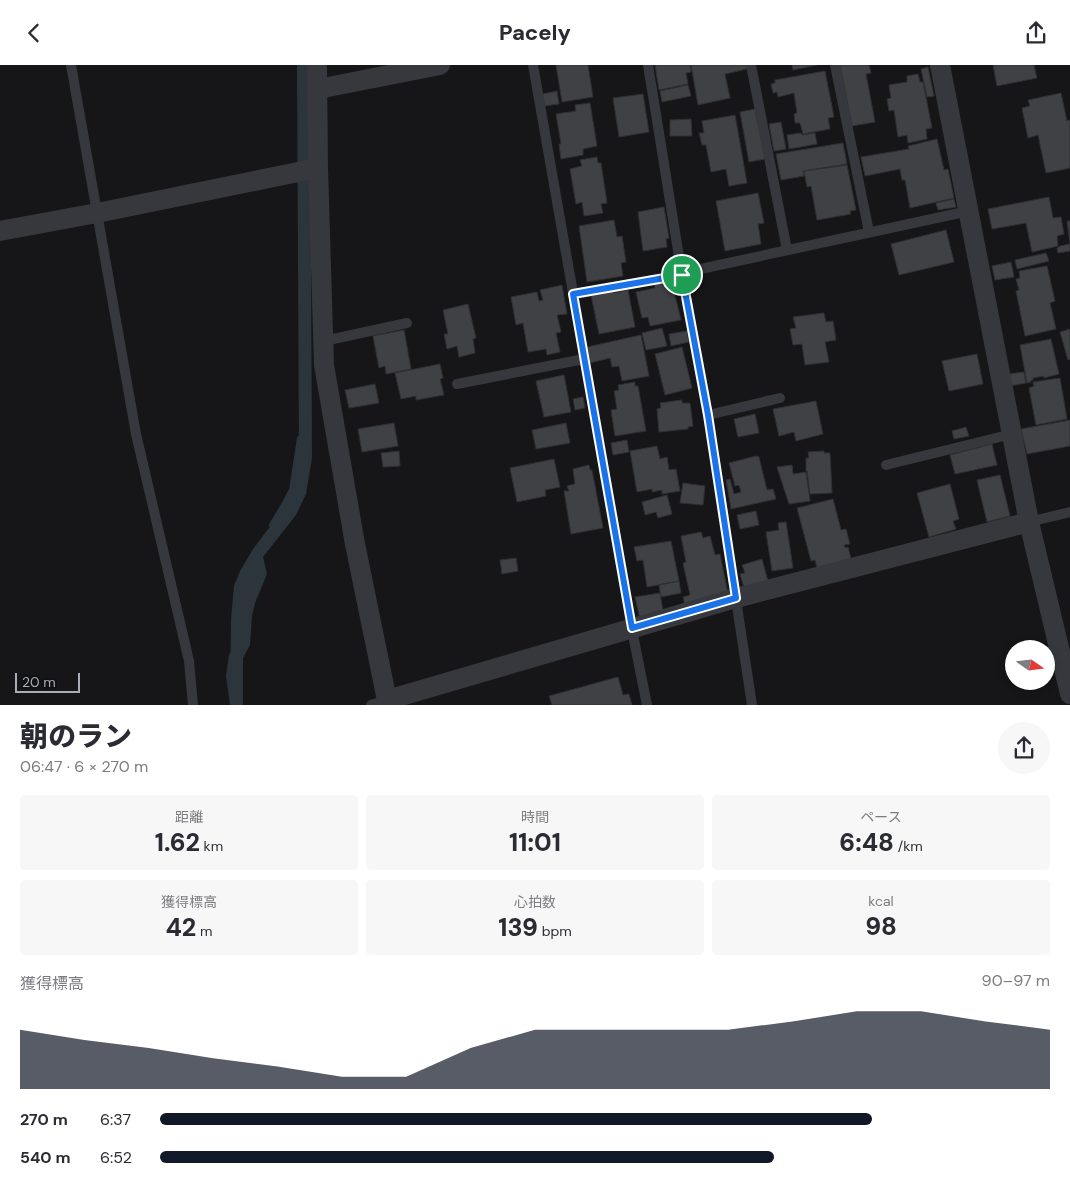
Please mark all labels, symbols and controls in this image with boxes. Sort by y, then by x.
text: Pacely [499,18,571,47]
icon: back [20,19,48,47]
icon: share [1022,19,1050,47]
pin [661,254,703,296]
icon: arrive [668,261,696,289]
north arrow [1005,640,1055,690]
map controls [1005,640,1055,690]
scale bar [15,670,80,693]
text: 20 m [22,673,56,691]
text: 朝のラン [20,718,132,755]
button: share [998,722,1050,774]
text: 06:47 · 6 × 270 m [20,756,148,777]
text: 距離 [175,808,203,826]
text: 時間 [521,808,549,826]
text: ペース [860,808,902,826]
text: 1.62 [155,826,200,859]
text: 11:01 [509,826,561,859]
text: 6:48 [839,826,894,859]
text: km [200,837,223,855]
text: /km [894,837,923,855]
text: kcal [868,892,894,910]
text: 獲得標高 [161,893,217,911]
text: 心拍数 [514,893,556,911]
text: 98 [865,910,897,943]
text: 42 [165,911,196,944]
text: 139 [498,911,538,944]
text: m [196,922,213,940]
text: bpm [538,922,572,940]
text: 90–97 m [982,970,1050,991]
text: 獲得標高 [20,973,84,994]
text: 270 m [20,1109,68,1130]
text: 6:37 [100,1109,131,1130]
text: 540 m [20,1147,70,1168]
text: 6:52 [100,1147,132,1168]

